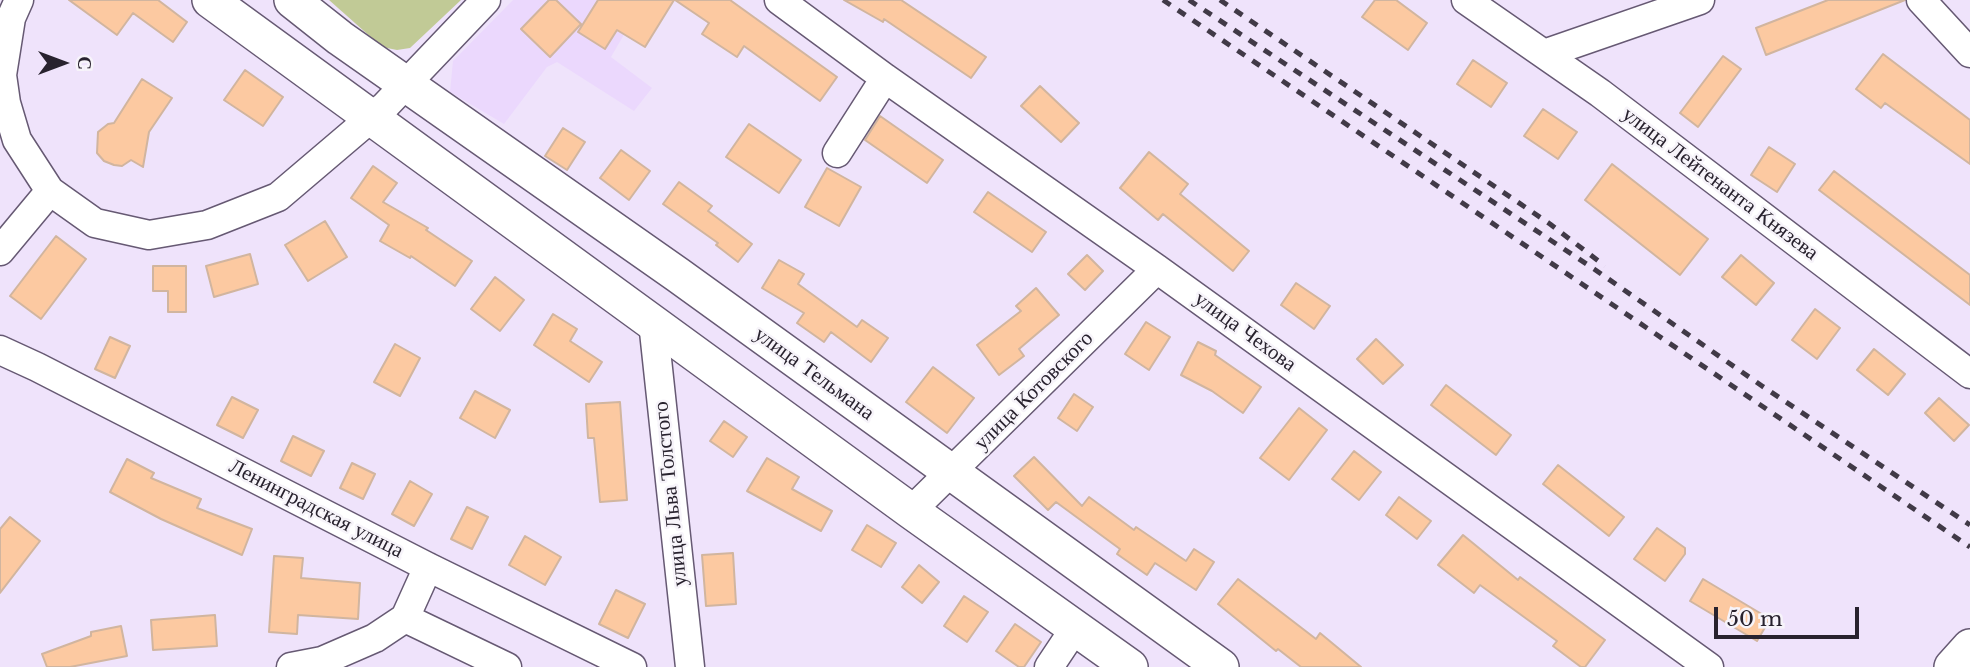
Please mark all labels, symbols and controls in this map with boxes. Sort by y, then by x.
north arrow [28,28,98,98]
text: С [73,56,96,70]
street label: улица Лейтенанта Князева [1617,102,1823,266]
street label: улица Чехова [1189,287,1301,377]
street label: улица Тельмана [749,322,879,426]
street label: улица Котовского [969,326,1099,456]
street label: улица Льва Толстого [649,400,693,588]
street label: Ленинградская улица [225,454,407,564]
scale bar [1718,594,1863,638]
text: 50 m [1727,606,1782,632]

